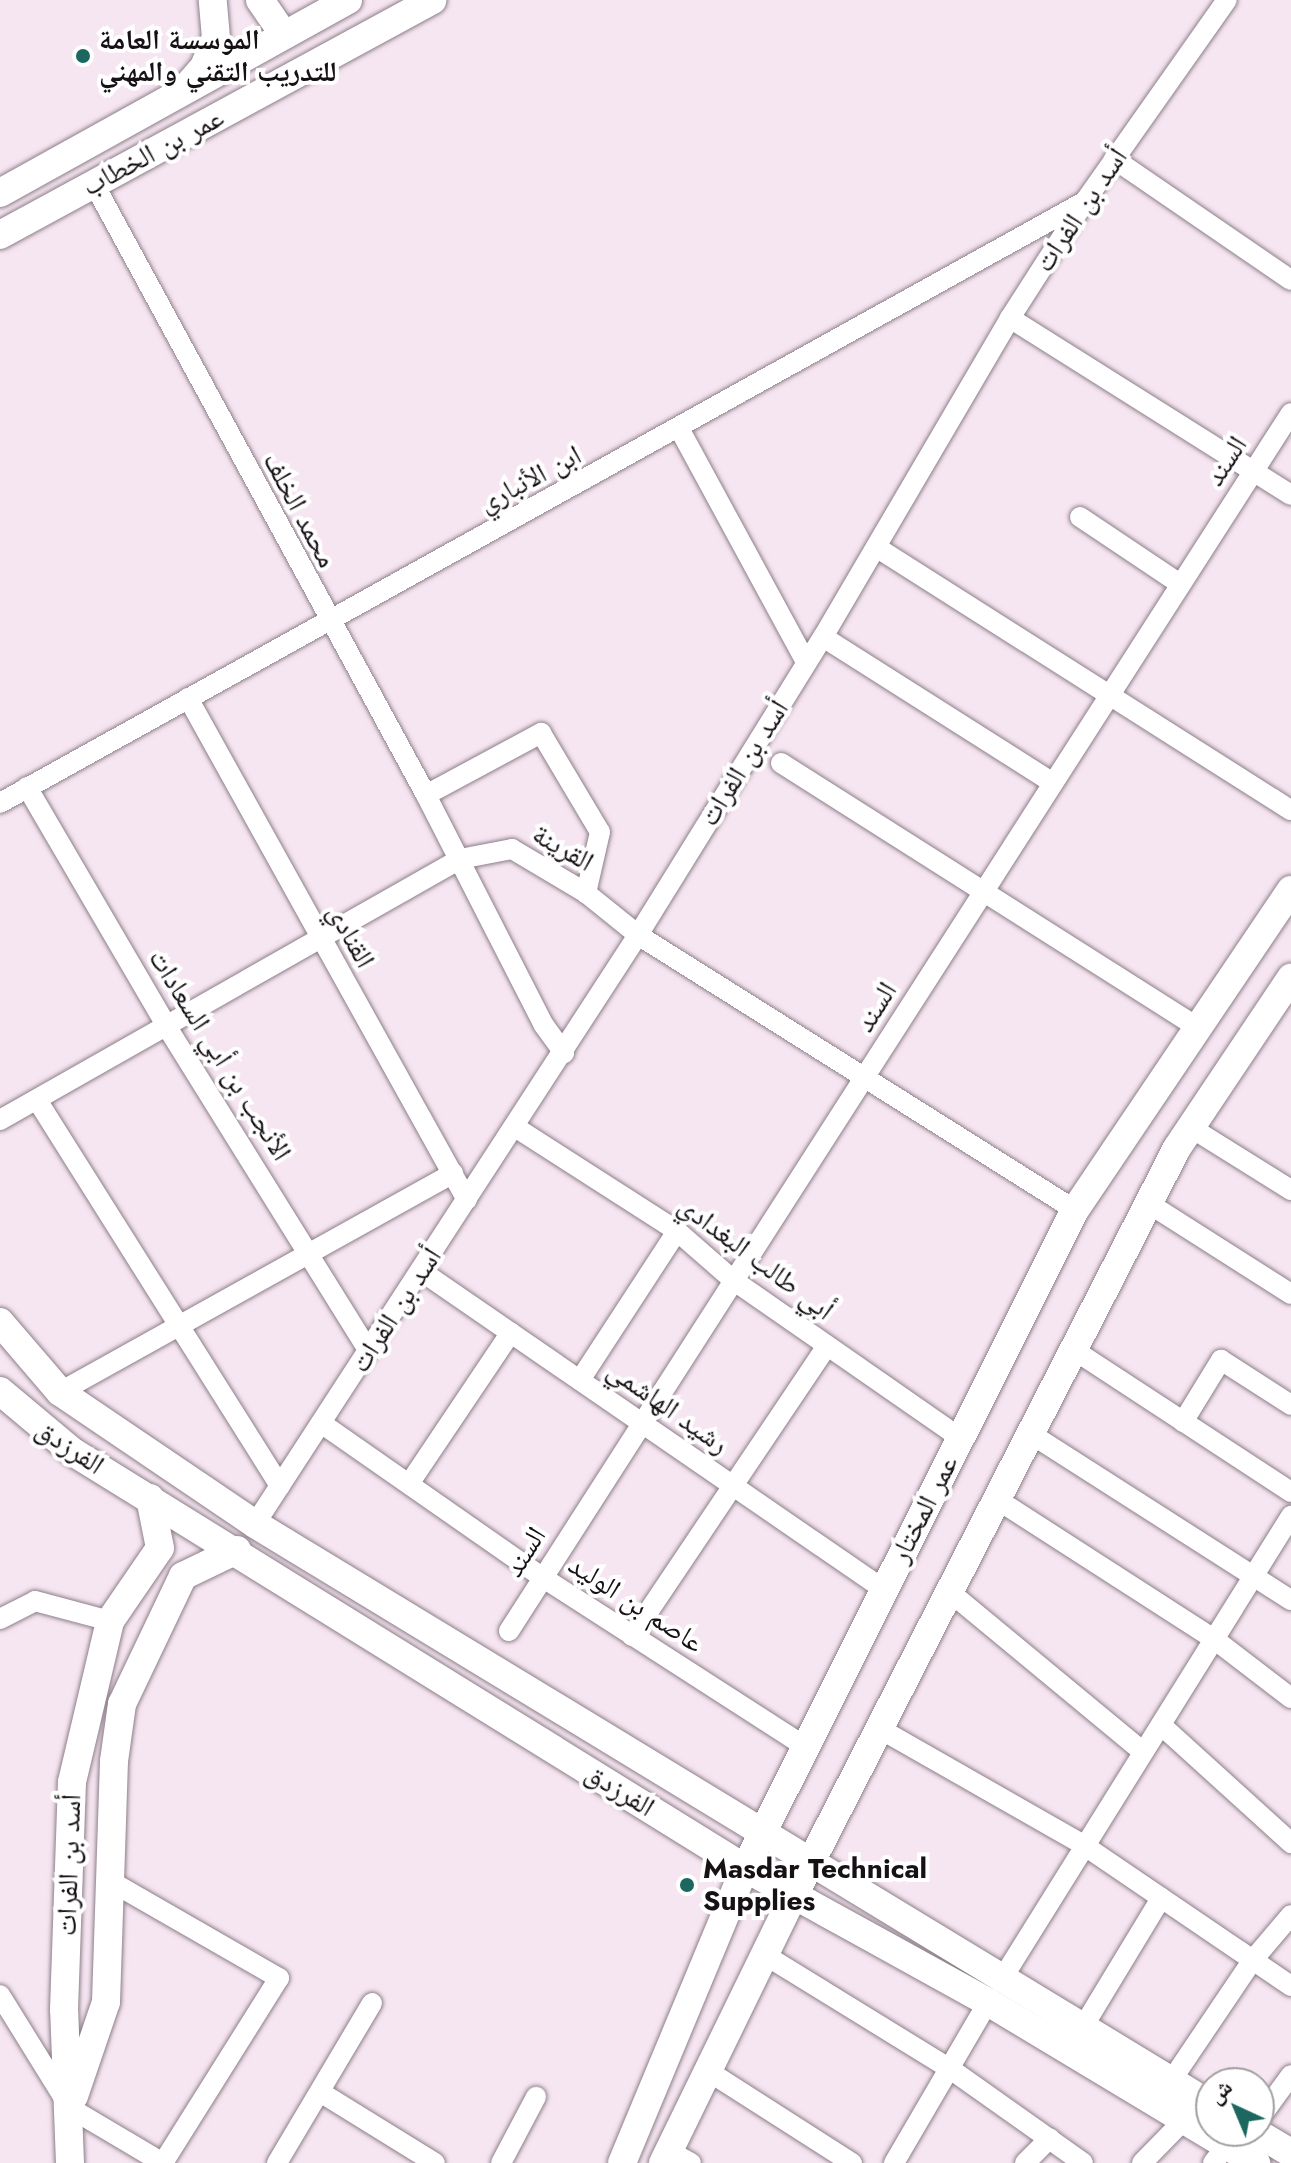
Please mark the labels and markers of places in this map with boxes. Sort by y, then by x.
place label: الموسسة العامة للتدريب التقني والمهني [99,23,337,89]
marker: الموسسة العامة للتدريب التقني والمهني [74,47,92,65]
place label: Masdar Technical Supplies [703,1852,927,1918]
marker: Masdar Technical Supplies [678,1876,696,1894]

